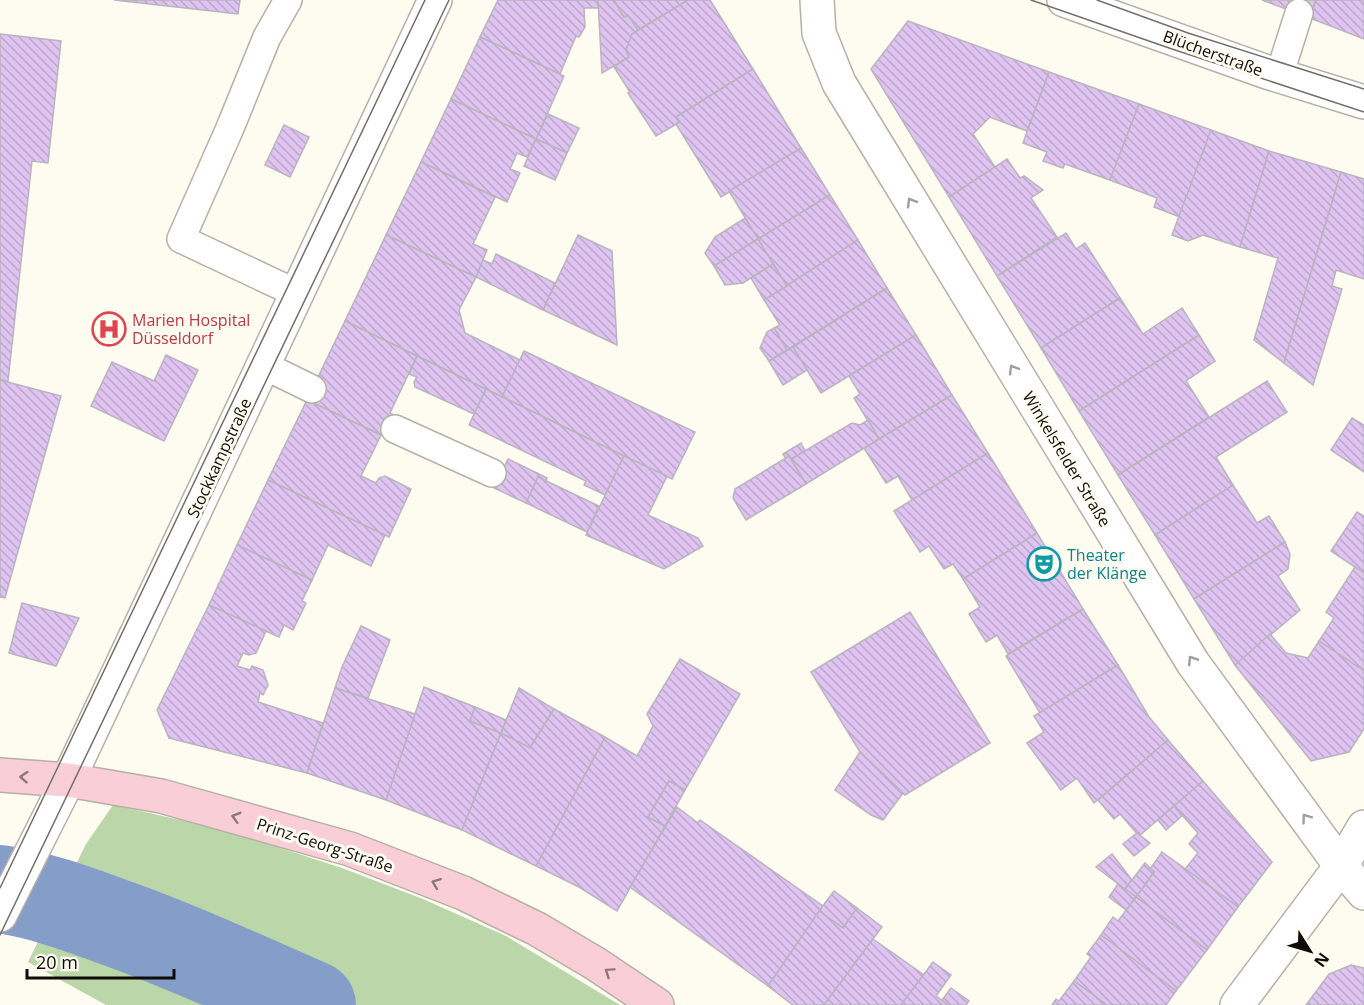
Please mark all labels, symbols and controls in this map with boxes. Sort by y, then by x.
street label: Blücherstraße [1160,25,1266,81]
one-way arrow [907,198,919,208]
place label: Marien Hospital Düsseldorf [132,309,250,349]
hospital icon: Marien Hospital Düsseldorf [91,311,127,347]
one-way arrow [1008,365,1020,375]
street label: Winkelsfelder Straße [1018,387,1116,531]
street label: Stockkampstraße [182,395,256,521]
place label: Theater der Klänge [1067,544,1147,584]
theatre icon: Theater der Klänge [1026,546,1062,582]
one-way arrow [1188,656,1199,667]
one-way arrow [19,771,28,784]
one-way arrow [231,812,241,824]
street label: Prinz-Georg-Straße [254,813,396,877]
one-way arrow [1302,814,1313,825]
one-way arrow [431,878,442,890]
north arrow [1280,921,1340,981]
scale bar [27,942,174,980]
text: N [1309,948,1335,972]
text: 20 m [36,950,78,974]
one-way arrow [604,969,615,980]

